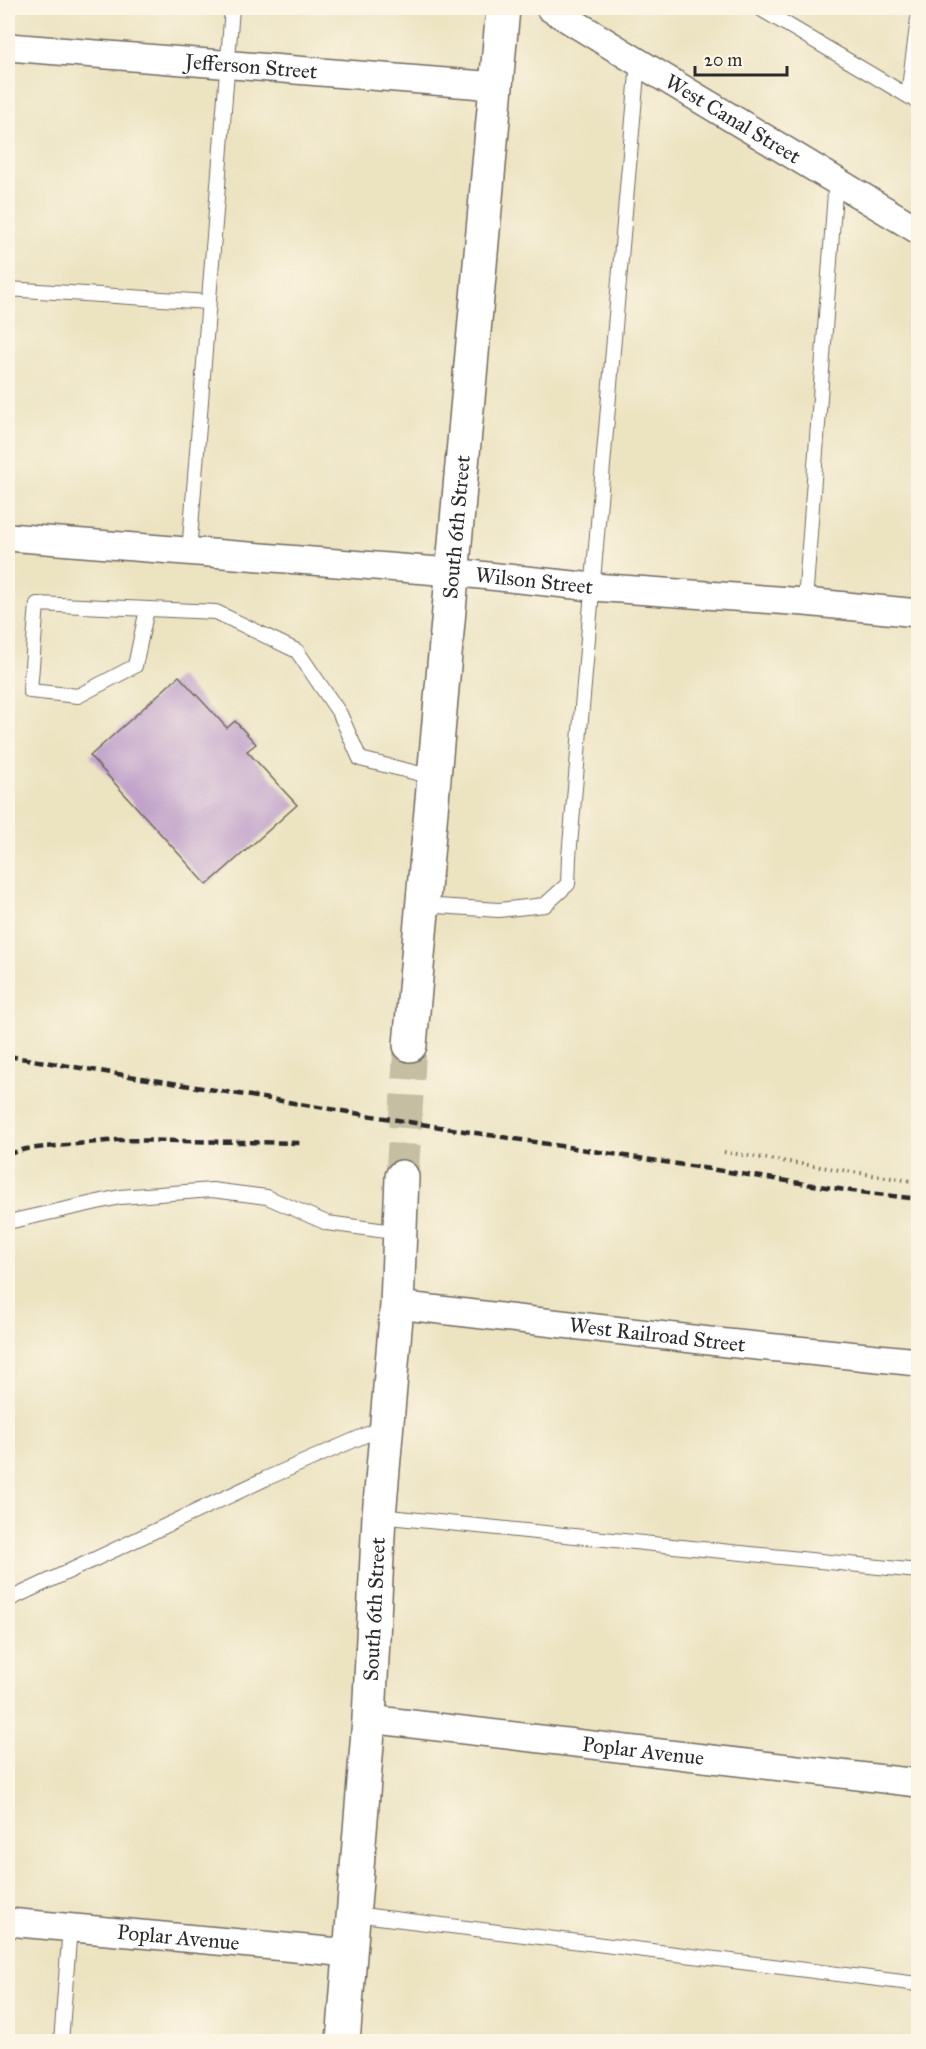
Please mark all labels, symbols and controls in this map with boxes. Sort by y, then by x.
scale bar [695,39,786,77]
street label: Jefferson Street [182,48,319,85]
text: 20 m [704,49,742,71]
street label: West Canal Street [661,68,806,170]
street label: South 6th Street [437,453,476,600]
street label: Wilson Street [474,562,595,600]
street label: West Railroad Street [568,1312,747,1358]
street label: South 6th Street [358,1536,391,1682]
street label: Poplar Avenue [581,1731,706,1771]
street label: Poplar Avenue [116,1919,241,1956]

